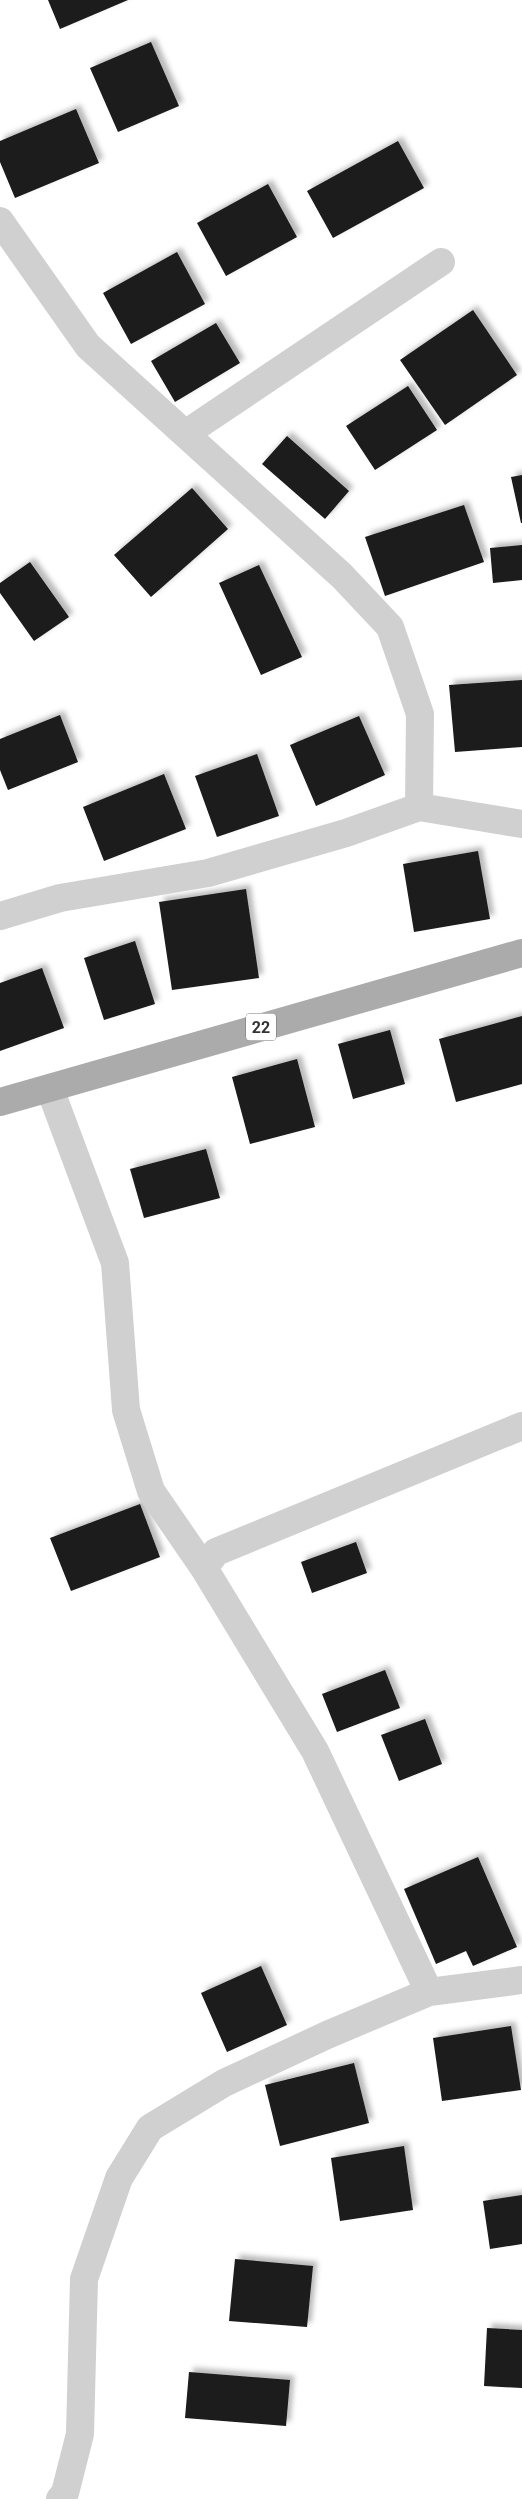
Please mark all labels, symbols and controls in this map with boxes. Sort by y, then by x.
road number: 22 [246,1014,276,1040]

